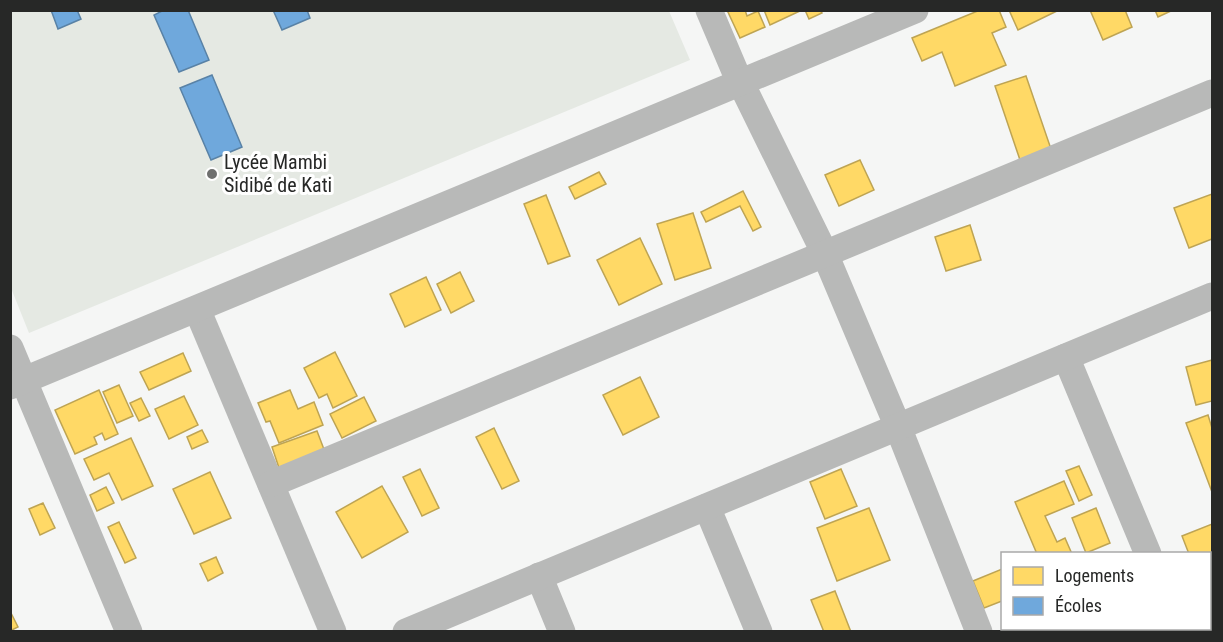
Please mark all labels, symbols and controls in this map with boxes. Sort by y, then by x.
place label: Lycée Mambi Sidibé de Kati [224,150,332,197]
marker: Lycée Mambi Sidibé de Kati [205,167,219,181]
legend [1001,552,1211,630]
text: Logements [1055,565,1134,586]
text: Écoles [1055,595,1102,616]

